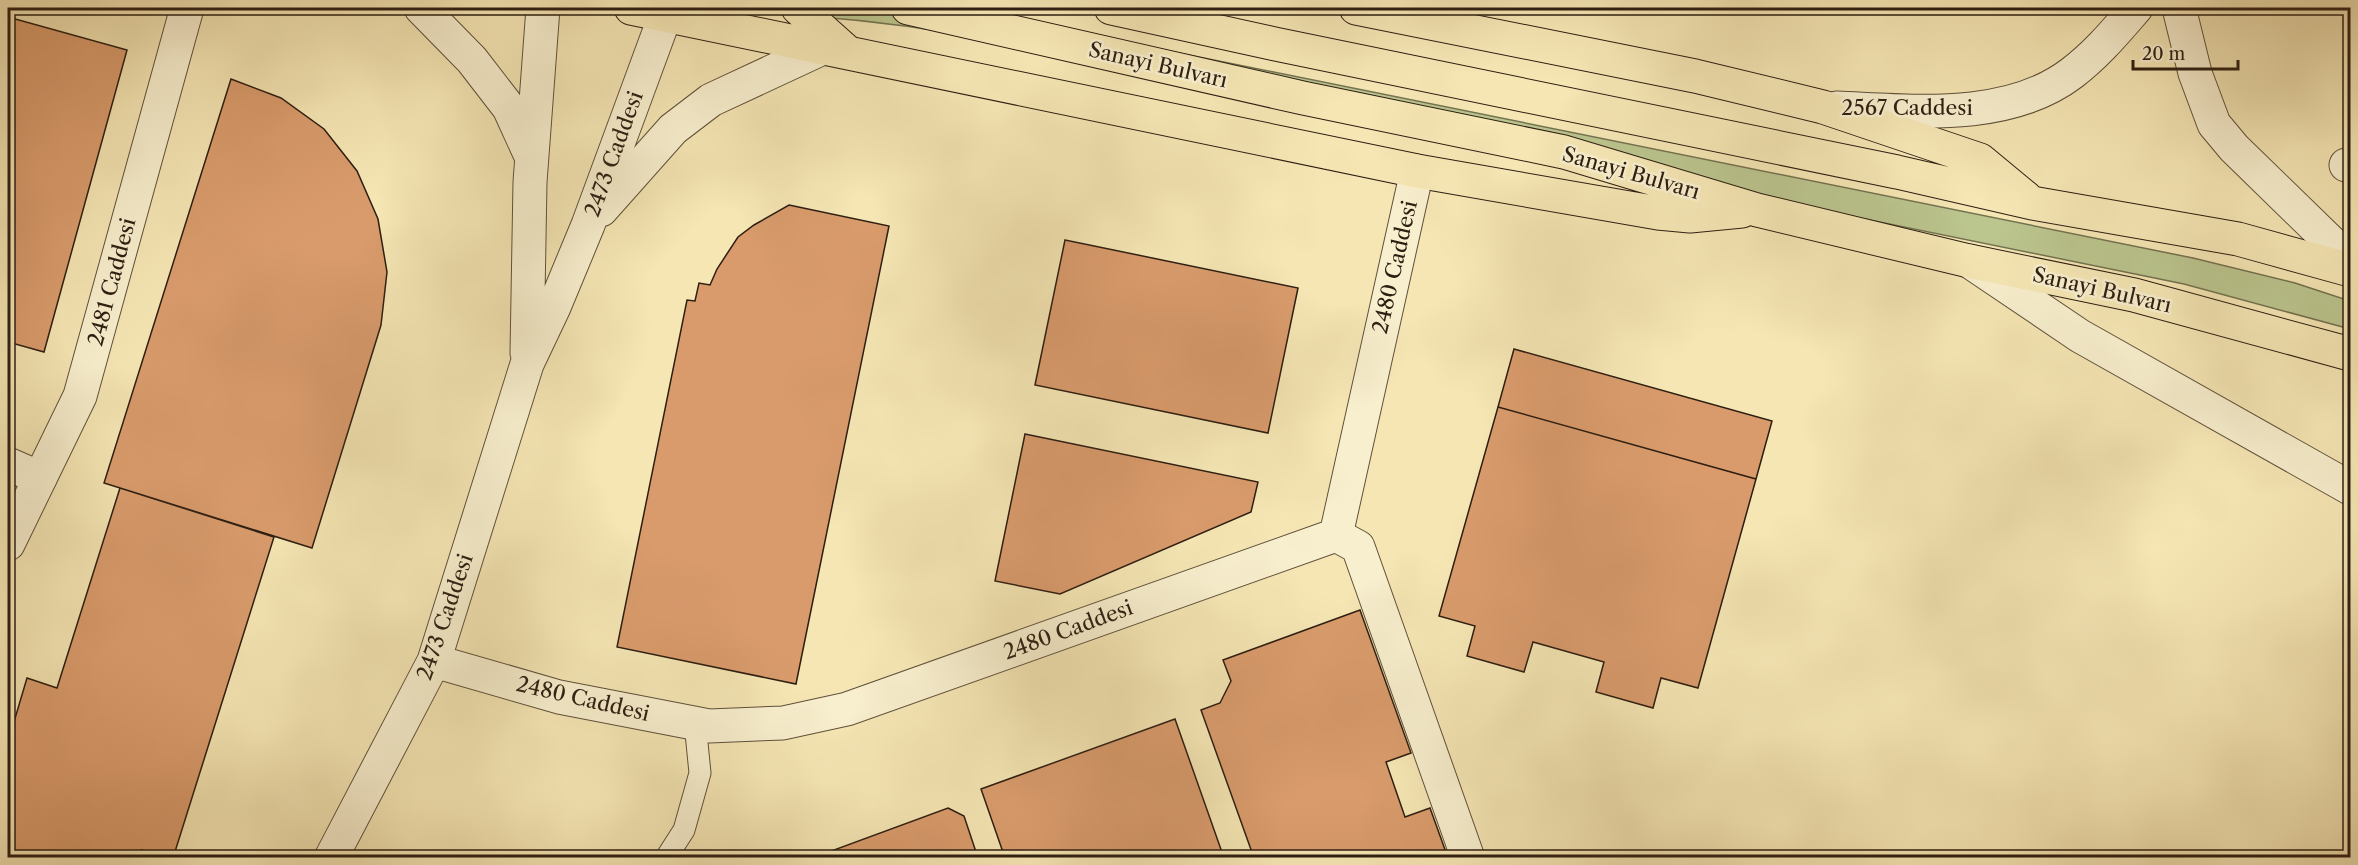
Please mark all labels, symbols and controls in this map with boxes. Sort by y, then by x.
scale bar [2133,33,2238,71]
street label: Sanayi Bulvarı [1086,36,1230,93]
text: 20 m [2142,43,2186,65]
street label: 2473 Caddesi [579,88,648,220]
street label: 2567 Caddesi [1841,95,1973,120]
street label: Sanayi Bulvarı [1560,141,1703,204]
street label: 2480 Caddesi [1367,198,1422,336]
street label: 2481 Caddesi [82,215,141,348]
street label: Sanayi Bulvarı [2030,261,2174,318]
street label: 2473 Caddesi [411,550,478,683]
street label: 2480 Caddesi [1000,595,1136,664]
street label: 2480 Caddesi [514,671,652,726]

